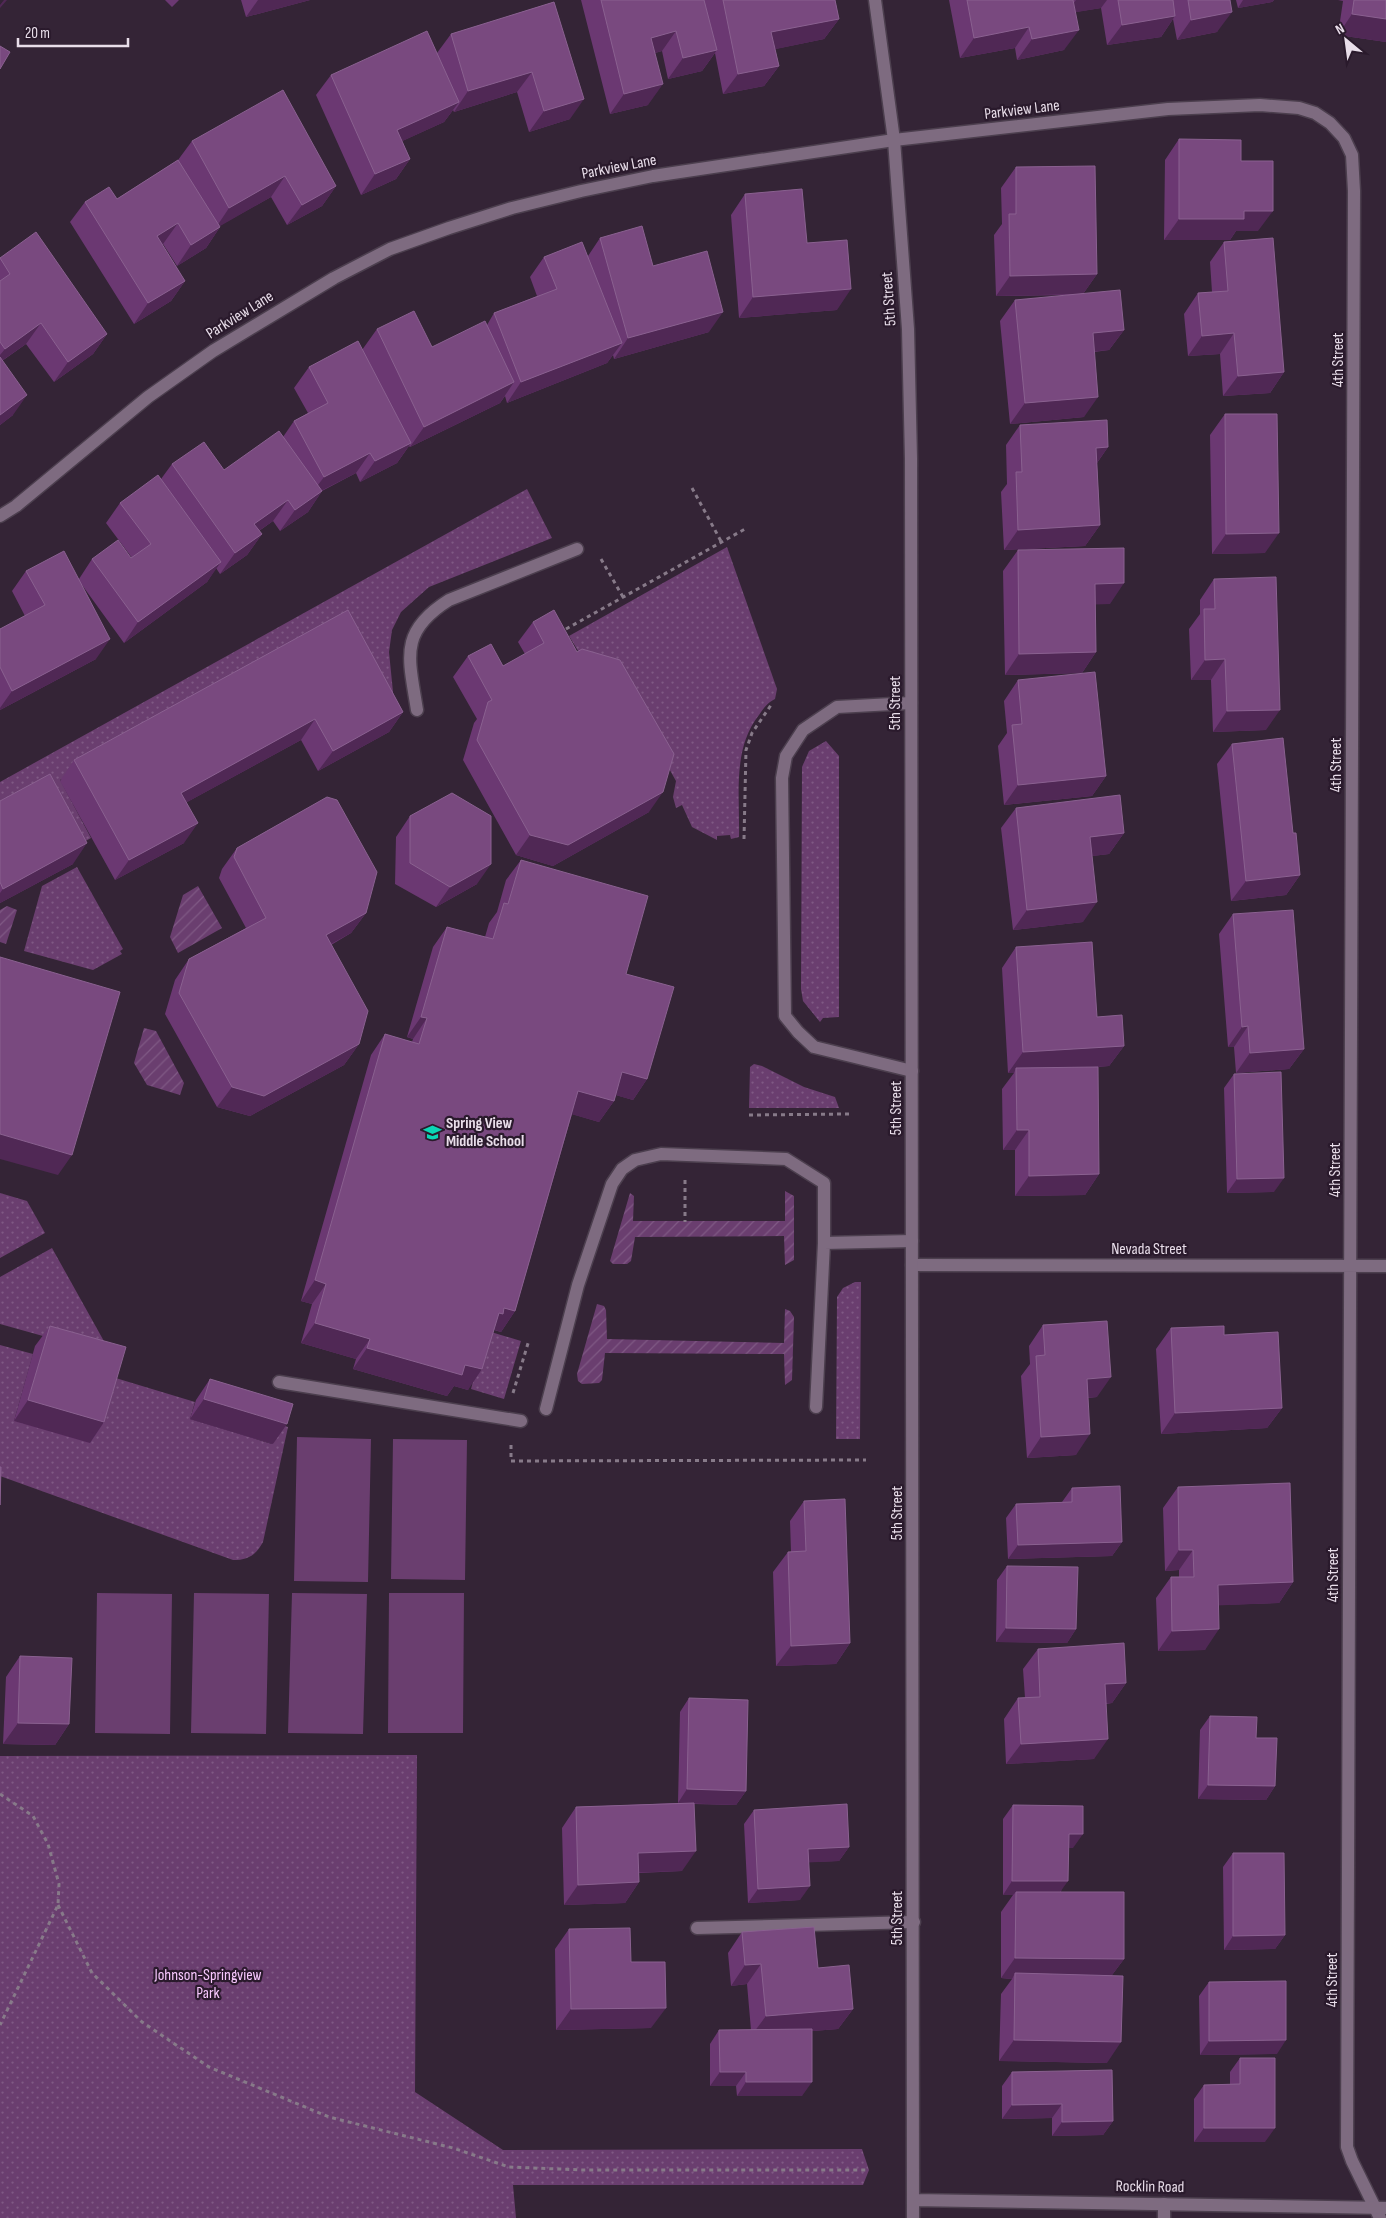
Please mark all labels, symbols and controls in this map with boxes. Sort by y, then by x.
scale bar [18,15,128,47]
north arrow [1321,15,1371,65]
text: N [1333,20,1347,38]
text: 20 m [25,24,50,43]
street label: Parkview Lane [983,96,1061,124]
street label: Parkview Lane [580,150,658,184]
street label: 5th Street [878,271,900,327]
street label: Parkview Lane [203,287,277,343]
street label: 4th Street [1329,333,1348,387]
street label: 5th Street [886,676,905,730]
street label: 4th Street [1327,738,1346,792]
street label: 5th Street [887,1081,906,1135]
place label: Spring View Middle School [446,1114,524,1151]
school or university icon: Spring View Middle School [422,1122,442,1142]
street label: 4th Street [1326,1143,1345,1197]
street label: Nevada Street [1111,1240,1187,1259]
street label: 5th Street [888,1486,907,1540]
street label: 4th Street [1324,1548,1343,1602]
street label: 5th Street [888,1891,907,1945]
street label: 4th Street [1323,1953,1342,2007]
park label: Johnson-Springview Park [153,1966,262,2003]
street label: Rocklin Road [1115,2177,1185,2197]

